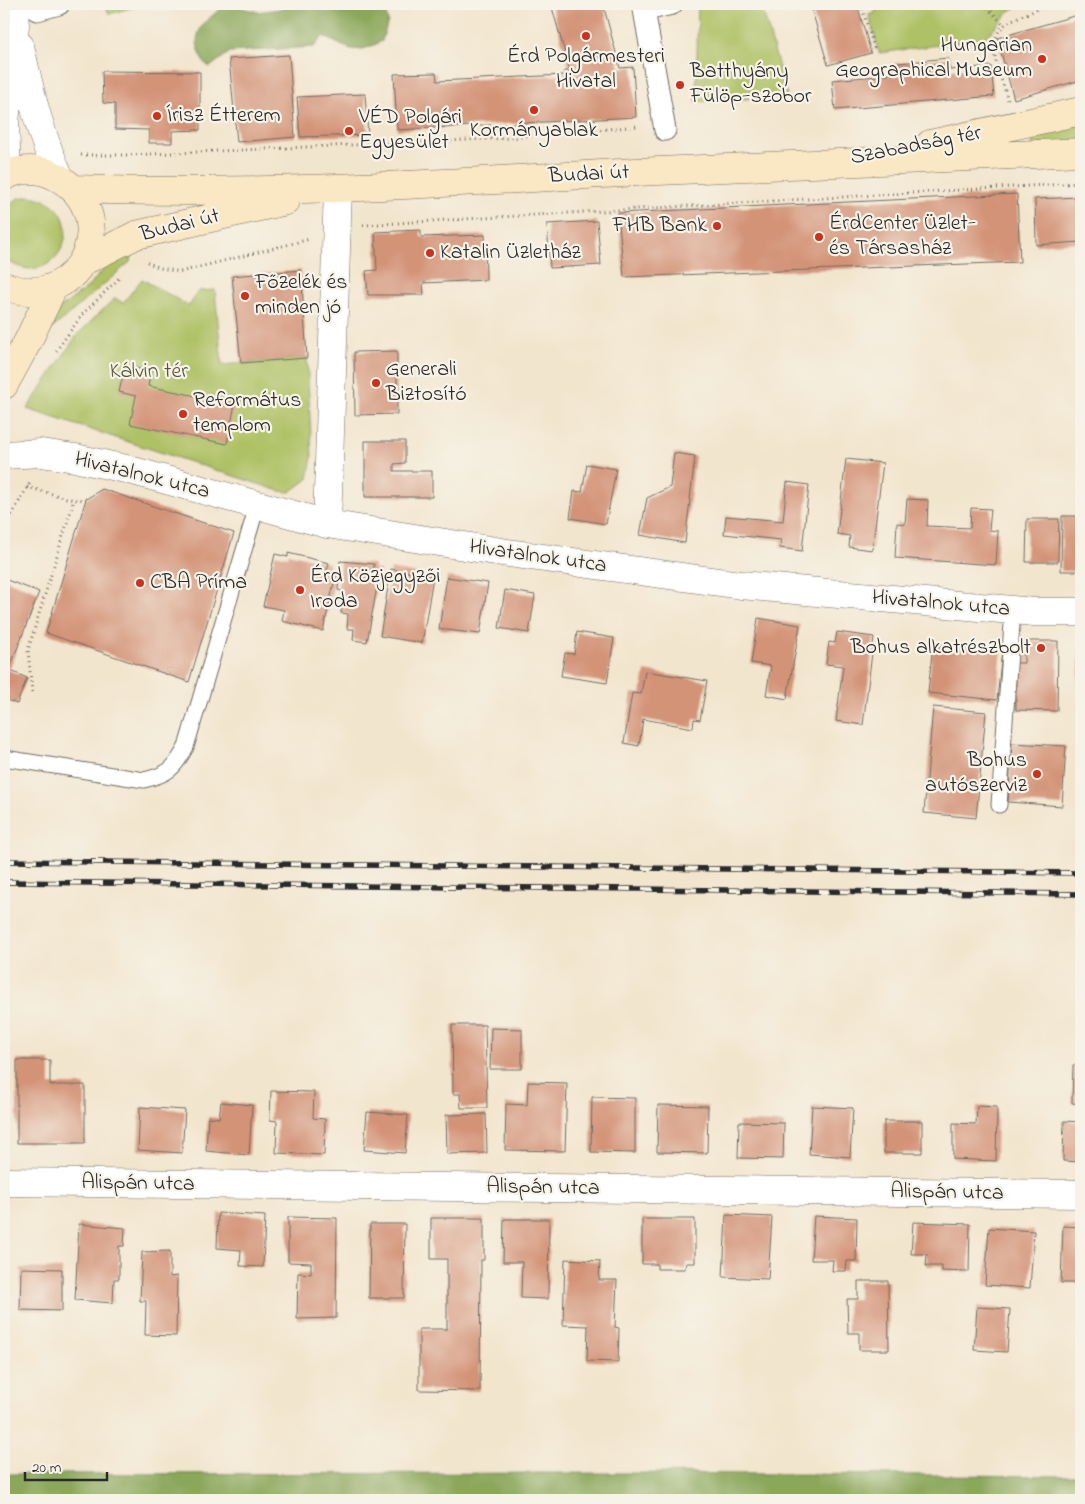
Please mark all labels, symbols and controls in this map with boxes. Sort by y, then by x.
marker: Érd Polgármesteri Hivatal [580,30,592,42]
place label: Hungarian Geographical Museum [835,30,1032,88]
place label: Érd Polgármesteri Hivatal [507,41,665,98]
marker: Hungarian Geographical Museum [1036,53,1048,65]
place label: Batthyány Fülöp-szobor [689,56,812,113]
marker: Batthyány Fülöp-szobor [674,79,686,91]
place label: Írisz Étterem [166,100,281,132]
place label: VÉD Polgári Egyesület [358,102,462,160]
marker: Kormányablak [528,104,540,116]
marker: Írisz Étterem [151,110,163,122]
place label: Kormányablak [470,115,598,148]
street label: Szabadság tér [848,118,985,175]
marker: VÉD Polgári Egyesület [343,125,355,137]
street label: Budai út [547,157,631,193]
street label: Budai út [136,201,224,252]
place label: ÉrdCenter Üzlet- és Társasház [829,208,976,265]
place label: FHB Bank [611,210,707,242]
marker: FHB Bank [711,220,723,232]
marker: ÉrdCenter Üzlet- és Társasház [813,231,825,243]
place label: Katalin Üzletház [440,237,581,269]
marker: Katalin Üzletház [424,247,436,259]
place label: Főzelék és minden jó [254,267,348,324]
marker: Főzelék és minden jó [239,290,251,302]
place label: Generali Biztosító [385,354,467,411]
park label: Kálvin tér [110,356,188,388]
marker: Generali Biztosító [370,377,382,389]
place label: Református templom [193,385,301,442]
marker: Református templom [177,408,189,420]
street label: Hivatalnok utca [71,444,213,508]
street label: Hivatalnok utca [467,532,609,582]
place label: Érd Közjegyzői Iroda [310,561,440,618]
place label: CBA Príma [150,567,247,599]
marker: CBA Príma [134,577,146,589]
street label: Hivatalnok utca [871,582,1011,626]
marker: Érd Közjegyzői Iroda [294,584,306,596]
place label: Bohus alkatrészbolt [850,632,1032,664]
marker: Bohus alkatrészbolt [1035,642,1047,654]
place label: Bohus autószerviz [925,745,1028,802]
marker: Bohus autószerviz [1031,768,1043,780]
street label: Alispán utca [81,1167,195,1201]
street label: Alispán utca [486,1171,600,1205]
street label: Alispán utca [890,1176,1004,1210]
scale bar [25,1449,108,1481]
text: 20 m [32,1457,62,1479]

